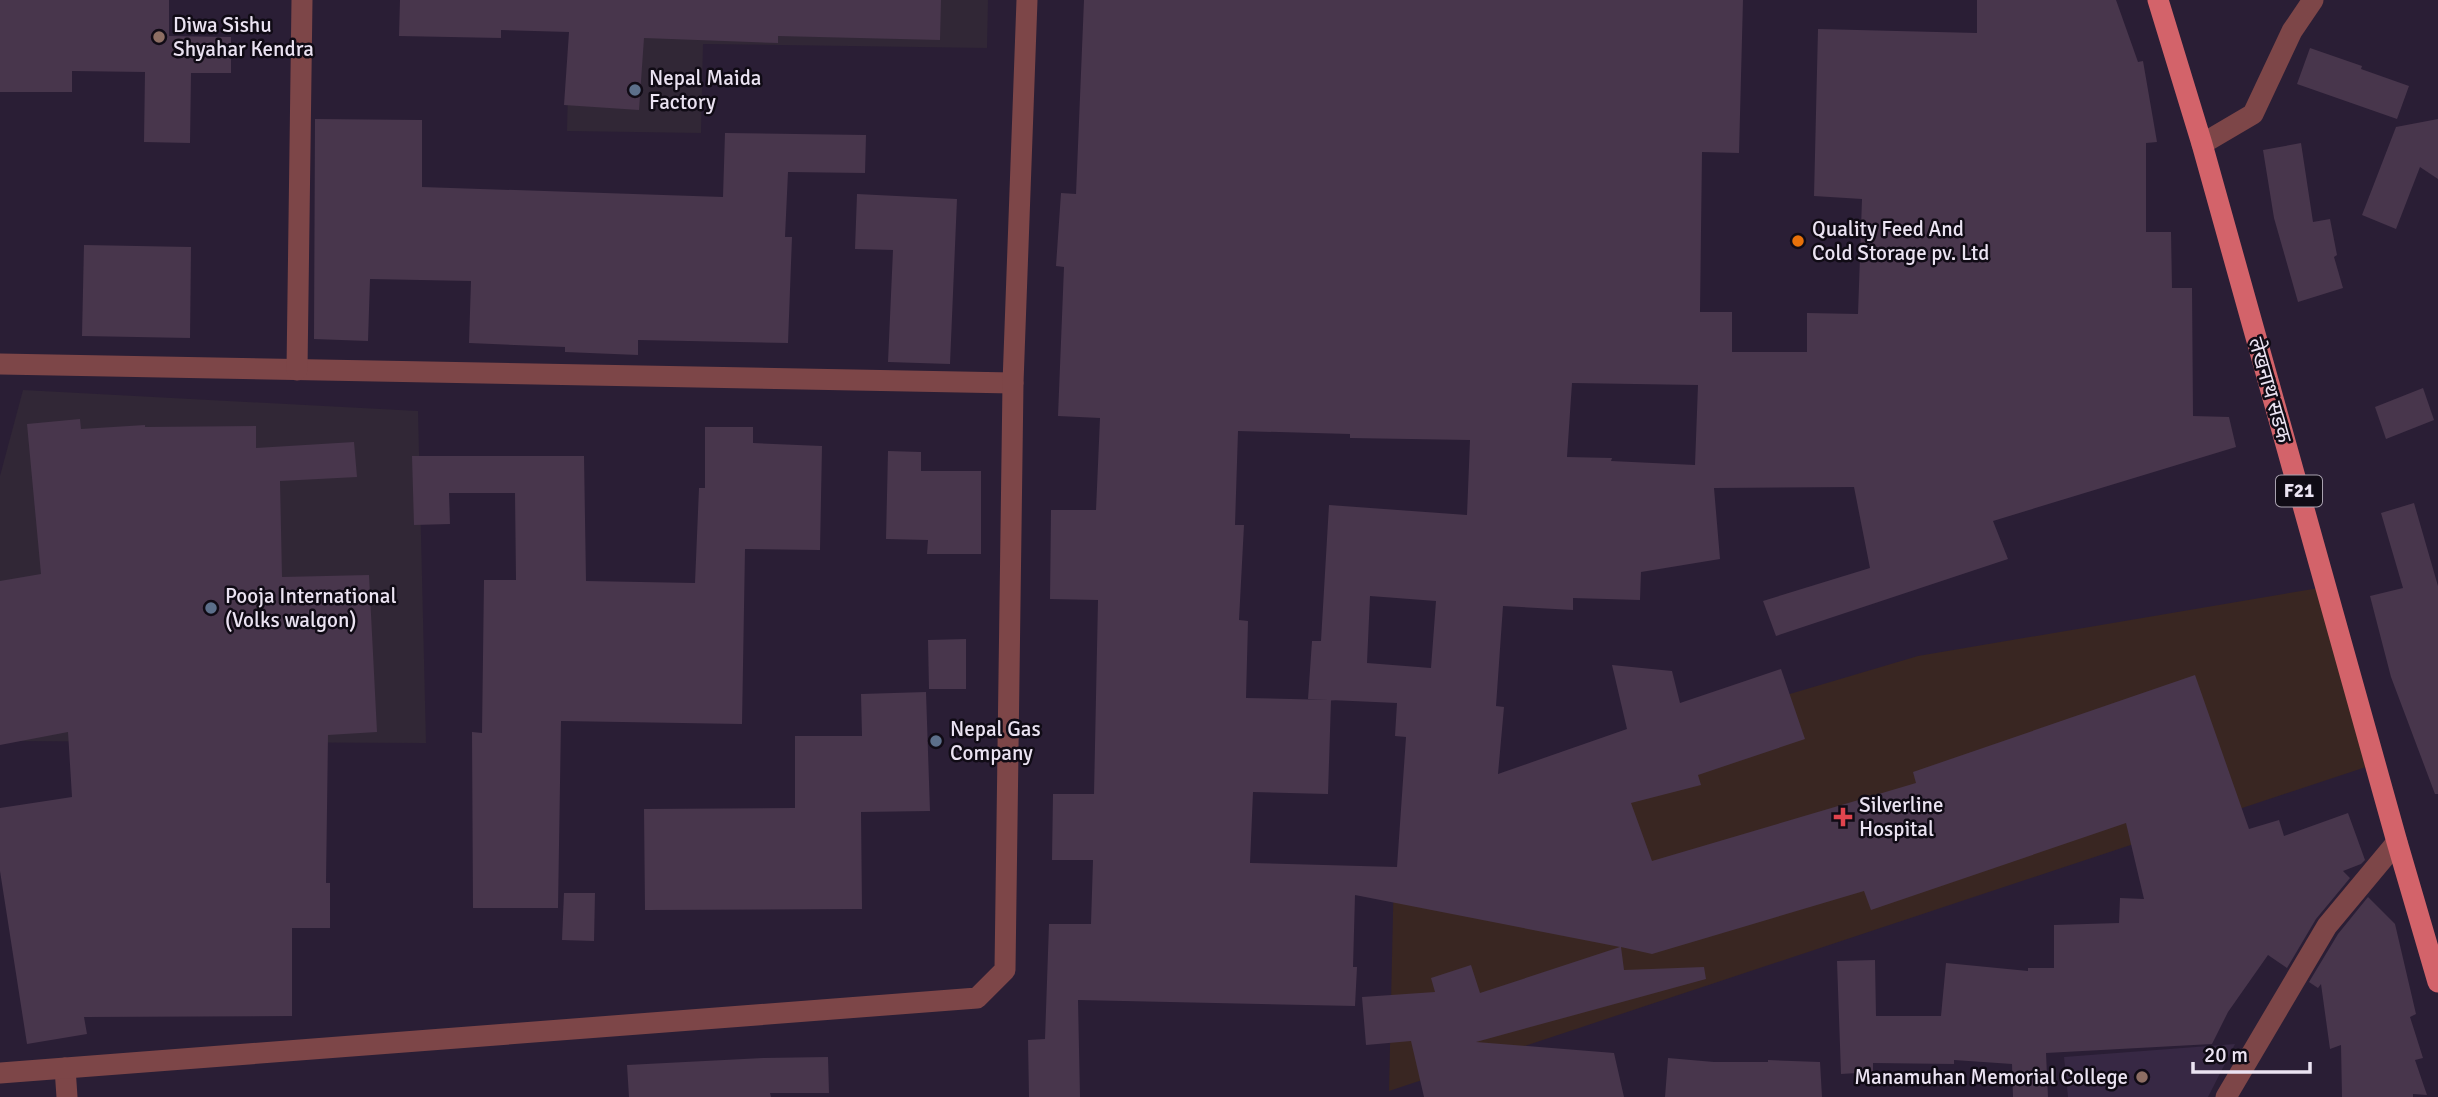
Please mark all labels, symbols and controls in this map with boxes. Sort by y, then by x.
place label: Diwa Sishu Shyahar Kendra [173,12,314,62]
marker: Diwa Sishu Shyahar Kendra [151,29,167,45]
place label: Nepal Maida Factory [649,65,761,115]
marker: Nepal Maida Factory [627,82,643,98]
place label: Quality Feed And Cold Storage pv. Ltd [1812,216,1989,266]
marker: Quality Feed And Cold Storage pv. Ltd [1790,233,1806,249]
street label: लेखनाथ सडक [2243,334,2298,446]
road number: F21 [2276,476,2322,506]
place label: Pooja International (Volks walgon) [225,583,397,633]
marker: Pooja International (Volks walgon) [203,600,219,616]
place label: Nepal Gas Company [950,716,1041,766]
marker: Nepal Gas Company [928,733,944,749]
place label: Silverline Hospital [1859,792,1944,842]
marker: Silverline Hospital [1833,807,1853,827]
scale bar [2193,1030,2310,1074]
text: 20 m [2204,1042,2248,1068]
place label: Manamuhan Memorial College [1854,1064,2128,1090]
marker: Manamuhan Memorial College [2134,1069,2150,1085]

